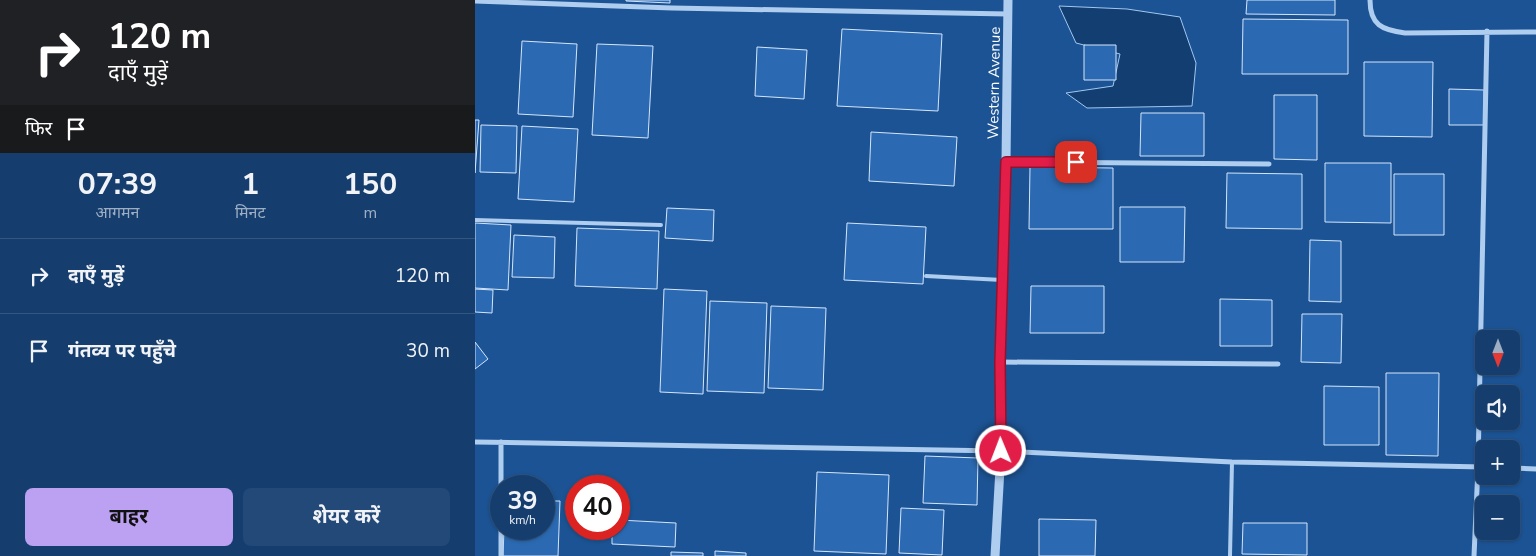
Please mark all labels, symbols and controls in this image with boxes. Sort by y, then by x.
text: 120 m [108,13,211,60]
icon: right [25,20,90,85]
street label: Western Avenue [983,26,1005,140]
text: दाएँ मुड़ें [108,58,168,88]
icon: arrive [62,115,90,143]
text: फिर [25,116,52,142]
pin [1055,141,1097,183]
icon: arrive [1062,148,1090,176]
text: 07:39 [78,164,157,205]
text: 1 [241,164,259,205]
text: 150 [343,164,397,205]
text: आगमन [96,202,139,224]
text: मिनट [235,202,266,224]
text: m [363,202,377,224]
icon: right [25,262,53,290]
text: दाएँ मुड़ें [68,263,124,289]
text: 120 m [395,263,450,289]
north arrow [1475,330,1520,375]
map controls [1475,330,1520,540]
icon: arrive [25,337,53,365]
text: गंतव्य पर पहुँचे [68,338,176,364]
text: 30 m [406,338,450,364]
button: sound [1475,385,1520,430]
position arrow [974,424,1026,476]
button: + [1475,440,1520,485]
speed limit sign: 40 [565,475,630,540]
text: 39 [507,484,538,518]
button: बाहर [25,488,233,546]
button: शेयर करें [243,488,450,546]
button: − [1475,495,1520,540]
text: km/h [509,512,536,528]

